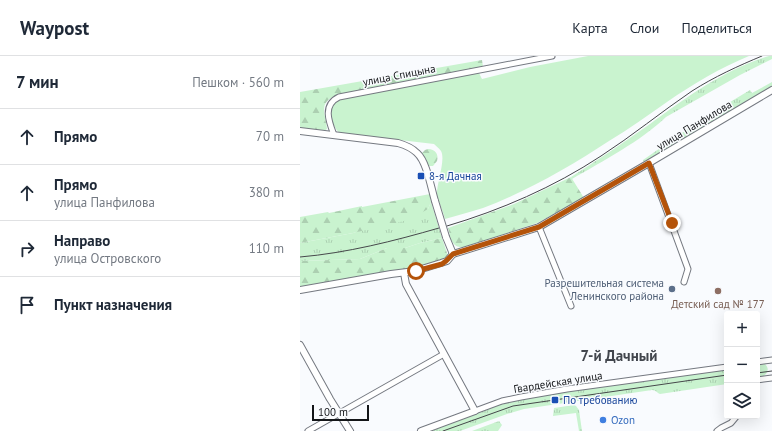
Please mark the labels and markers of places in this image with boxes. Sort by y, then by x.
place label: 8-я Дачная [429,169,482,183]
marker: 8-я Дачная [416,171,426,181]
place label: Разрешительная система Ленинского района [544,276,664,303]
marker: Разрешительная система Ленинского района [667,284,677,294]
marker: Детский сад № 177 [713,286,723,296]
place label: Детский сад № 177 [671,297,765,311]
place label: По требованию [563,393,637,407]
marker: По требованию [550,395,560,405]
place label: Ozon [611,413,635,427]
marker: Ozon [598,415,608,425]

